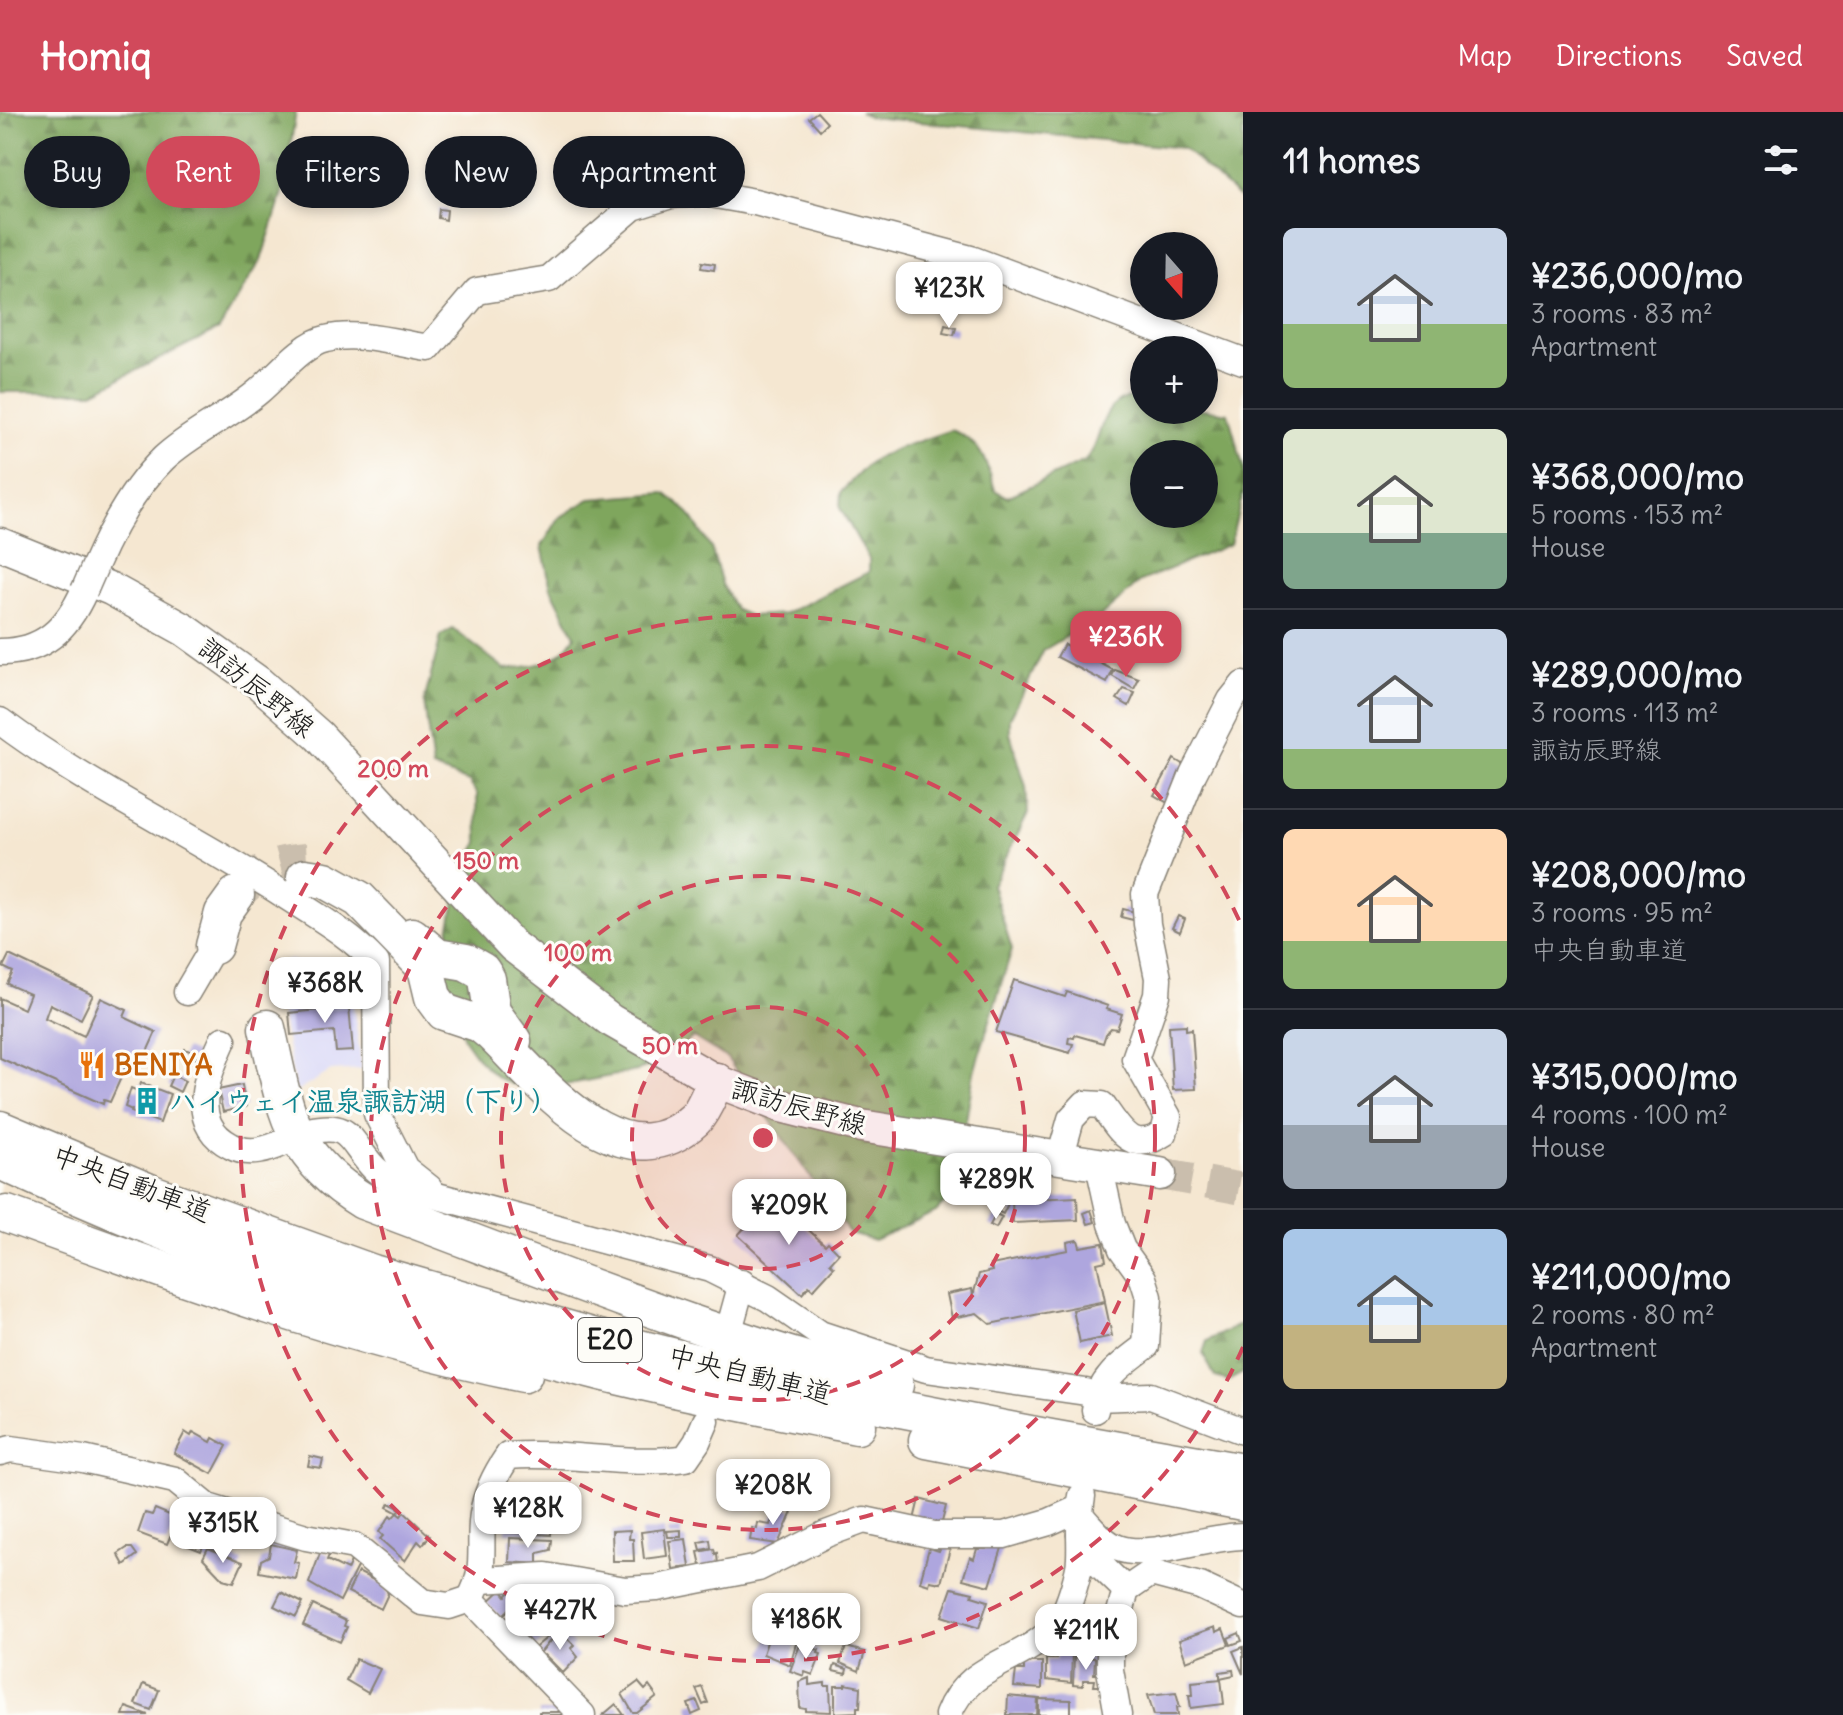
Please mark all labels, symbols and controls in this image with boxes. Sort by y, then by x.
text: Homiq [40,33,152,80]
text: Map [1457,38,1512,74]
text: Directions [1556,38,1682,74]
text: Saved [1726,38,1803,74]
chip: Buy [24,136,130,208]
chip: Rent [146,136,260,208]
chip: Filters [276,136,409,208]
chip: New [425,136,537,208]
chip: Apartment [553,136,745,208]
icon: filters [1759,138,1803,182]
text: 11 homes [1283,139,1420,182]
north arrow [1130,232,1218,320]
map controls [1130,232,1218,528]
text: ¥236,000/mo [1531,254,1743,297]
icon: home [1347,260,1443,356]
pin: ¥123K [893,262,1005,330]
text: ¥123K [914,271,984,304]
text: 3 rooms · 83 m² [1531,297,1713,330]
text: Apartment [1531,330,1657,363]
button: + [1130,336,1218,424]
button: − [1130,440,1218,528]
text: ¥368,000/mo [1531,455,1744,498]
icon: home [1347,461,1443,557]
text: 5 rooms · 153 m² [1531,498,1723,531]
text: House [1531,531,1605,564]
pin: ¥236K [1070,611,1182,679]
text: ¥236K [1088,620,1164,653]
street label: 諏訪辰野線 [191,629,323,745]
text: ¥289,000/mo [1531,653,1743,696]
icon: home [1347,661,1443,757]
text: 3 rooms · 113 m² [1531,696,1718,729]
text: 諏訪辰野線 [1531,733,1661,766]
text: 200 m [357,753,429,783]
text: 150 m [453,845,519,875]
text: ¥208,000/mo [1531,853,1746,896]
icon: home [1347,861,1443,957]
text: 3 rooms · 95 m² [1531,896,1713,929]
text: 中央自動車道 [1531,933,1687,966]
text: 100 m [544,937,612,967]
pin: ¥368K [269,957,381,1025]
text: ¥368K [287,966,363,999]
text: 50 m [642,1030,698,1060]
place label: BENIYA [114,1047,213,1083]
restaurant icon: BENIYA [77,1050,107,1080]
text: ¥315,000/mo [1531,1055,1738,1098]
icon: home [1347,1061,1443,1157]
street label: 諏訪辰野線 [727,1069,871,1143]
place label: ハイウェイ温泉諏訪湖（下り） [169,1083,559,1119]
building icon: ハイウェイ温泉諏訪湖（下り） [132,1086,162,1116]
text: 4 rooms · 100 m² [1531,1098,1728,1131]
centre of rings [749,1124,777,1152]
text: House [1531,1131,1605,1164]
street label: 中央自動車道 [47,1136,217,1230]
pin: ¥289K [940,1153,1052,1221]
text: ¥289K [958,1162,1034,1195]
pin: ¥209K [733,1179,845,1247]
text: ¥209K [750,1188,828,1221]
text: ¥211,000/mo [1531,1255,1731,1298]
icon: home [1347,1261,1443,1357]
text: 2 rooms · 80 m² [1531,1298,1715,1331]
road number: E20 [578,1318,642,1362]
text: Apartment [1531,1331,1657,1364]
street label: 中央自動車道 [664,1336,836,1412]
pin: ¥208K [717,1459,829,1527]
text: ¥208K [734,1468,812,1501]
pin: ¥128K [472,1482,584,1550]
text: ¥128K [493,1491,563,1524]
pin: ¥315K [167,1497,279,1565]
text: ¥315K [187,1506,259,1539]
pin: ¥427K [504,1584,616,1652]
text: ¥427K [523,1593,597,1626]
pin: ¥186K [750,1593,862,1661]
text: ¥186K [770,1602,842,1635]
pin: ¥211K [1030,1604,1142,1672]
text: ¥211K [1053,1613,1119,1646]

